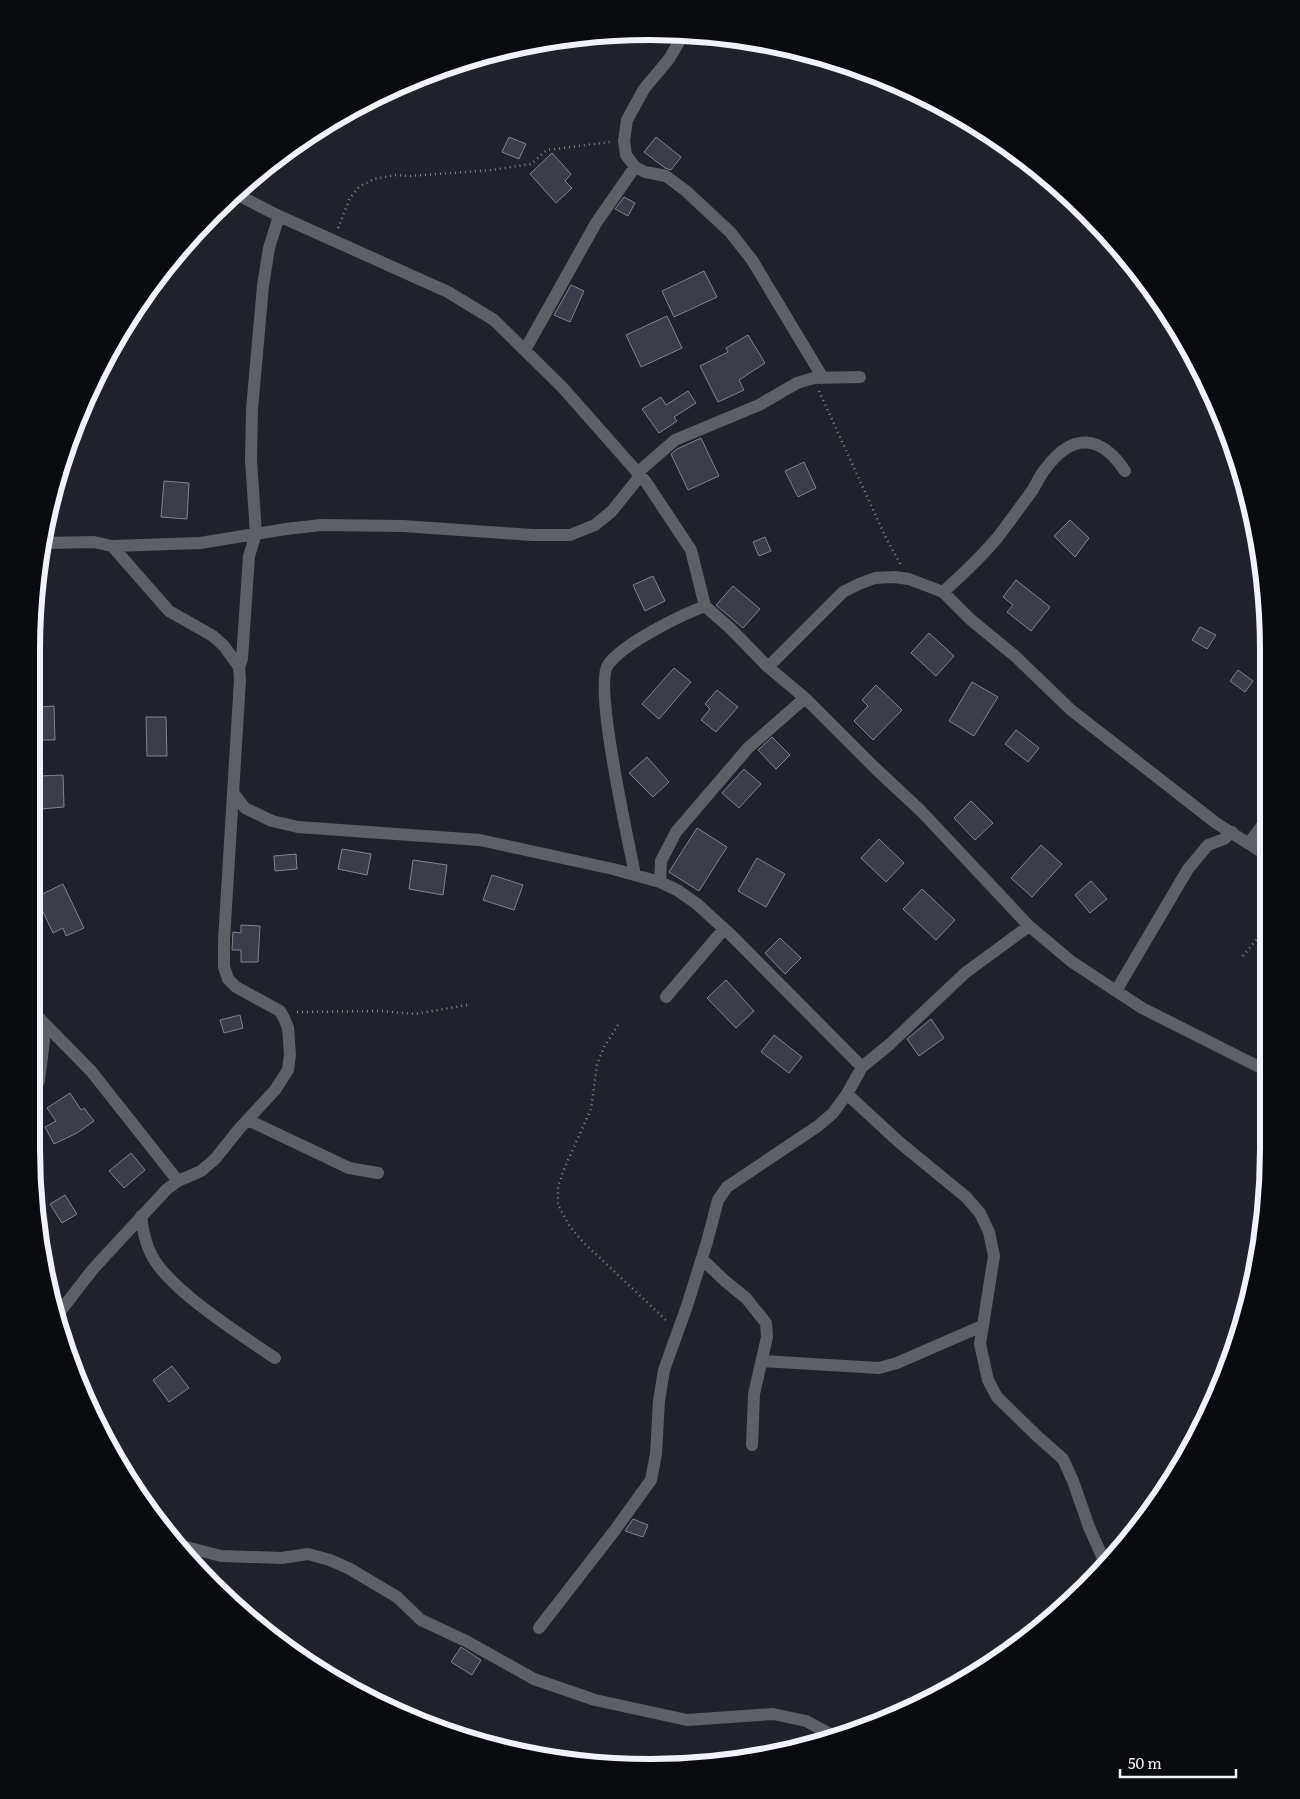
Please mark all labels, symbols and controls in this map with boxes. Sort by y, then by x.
scale bar [1120,1746,1236,1778]
text: 50 m [1128,1751,1162,1774]

